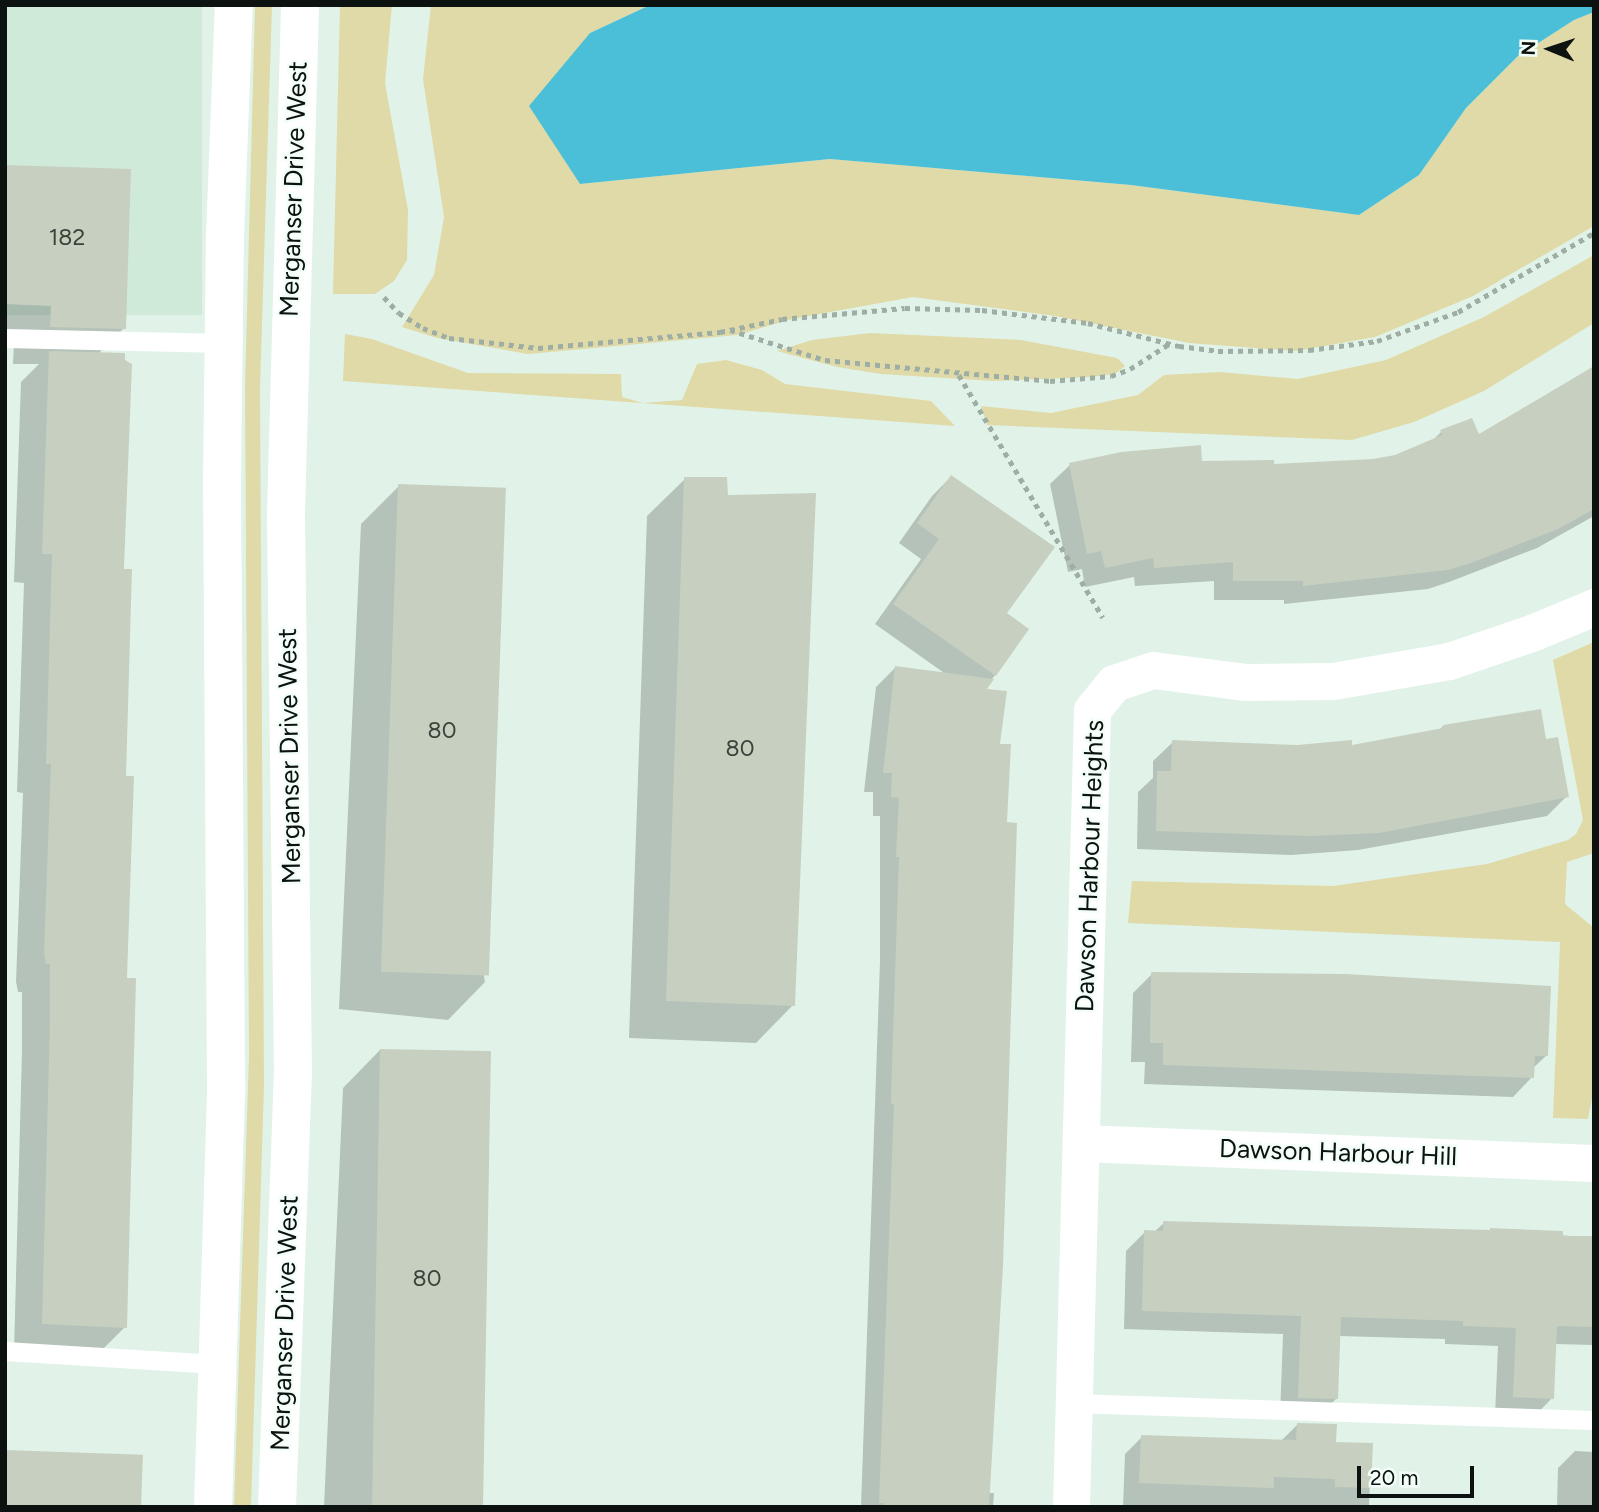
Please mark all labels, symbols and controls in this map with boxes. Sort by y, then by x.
north arrow [1515,14,1585,84]
text: N [1517,41,1540,56]
street label: Merganser Drive West [274,60,314,318]
house number: 182 [49,223,85,251]
street label: Merganser Drive West [272,628,308,884]
house number: 80 [428,716,456,744]
street label: Dawson Harbour Heights [1069,719,1111,1013]
house number: 80 [726,734,754,762]
street label: Dawson Harbour Hill [1218,1133,1458,1173]
street label: Merganser Drive West [265,1194,305,1452]
house number: 80 [413,1264,441,1292]
scale bar [1361,1452,1478,1496]
text: 20 m [1370,1465,1418,1490]

